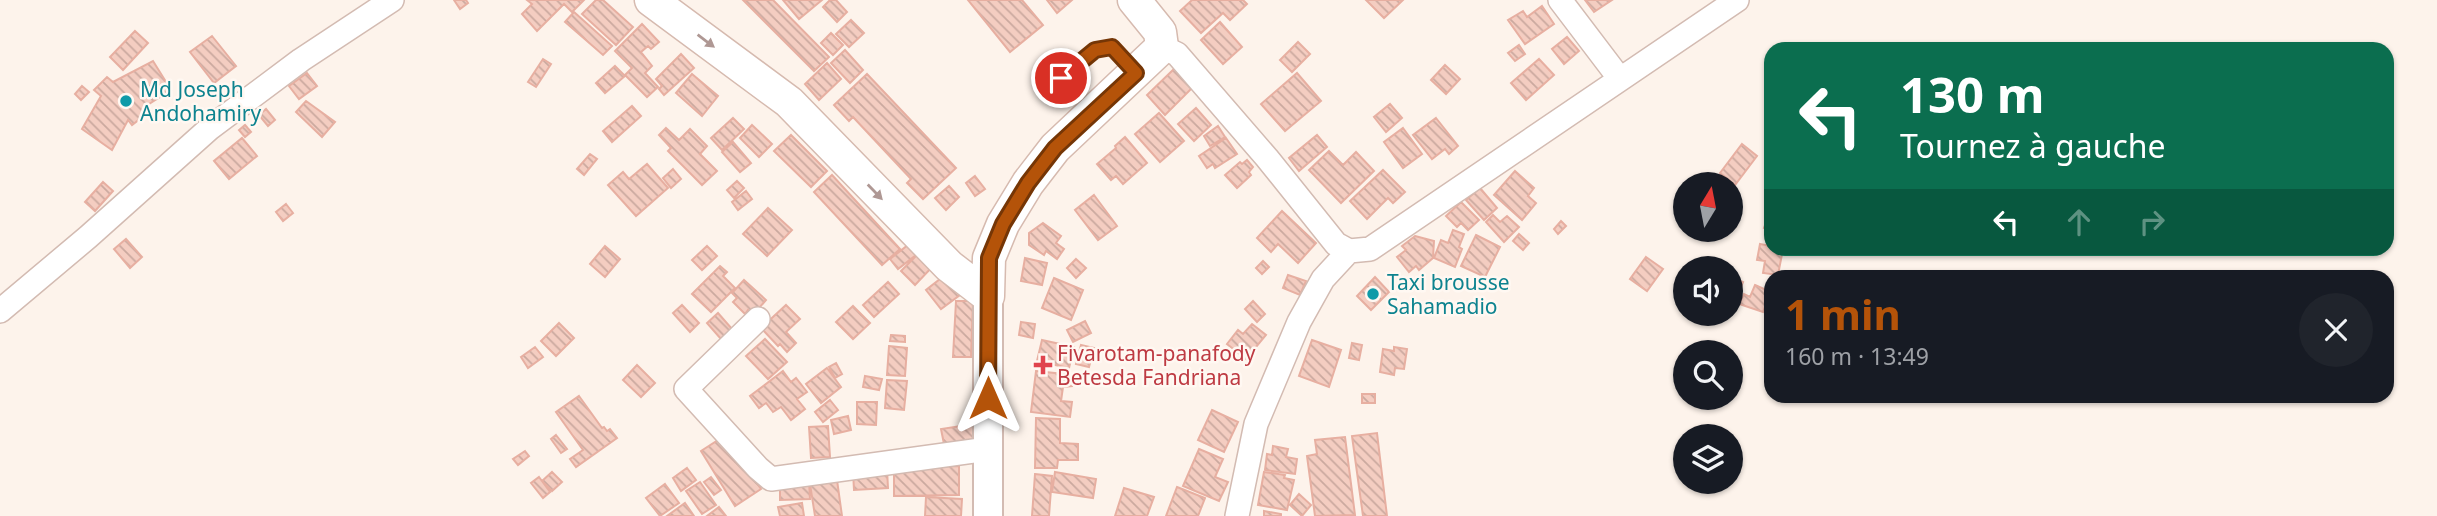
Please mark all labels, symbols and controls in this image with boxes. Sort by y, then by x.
one-way arrow [697,33,715,47]
pin [1031,48,1091,108]
icon: arrive [1042,59,1080,97]
text: 130 m [1900,61,2045,127]
icon: left [1785,70,1876,161]
place label: Md Joseph Andohamiry [140,75,262,127]
marker: Md Joseph Andohamiry [118,93,134,109]
text: Tournez à gauche [1900,124,2166,167]
north arrow [1673,172,1743,242]
map controls [1673,172,1743,494]
one-way arrow [866,183,883,200]
icon: left [1987,203,2025,241]
icon: ahead [2060,203,2098,241]
icon: right [2133,203,2171,241]
button: sound [1673,256,1743,326]
place label: Taxi brousse Sahamadio [1387,268,1510,320]
text: 1 min [1785,285,1901,342]
marker: Taxi brousse Sahamadio [1365,286,1381,302]
button: close [2299,293,2373,367]
place label: Fivarotam-panafody Betesda Fandriana [1057,339,1256,391]
button: search [1673,340,1743,410]
text: 160 m · 13:49 [1785,340,1929,372]
marker: Fivarotam-panafody Betesda Fandriana [1035,357,1051,373]
position arrow [951,361,1025,435]
button: layers [1673,424,1743,494]

